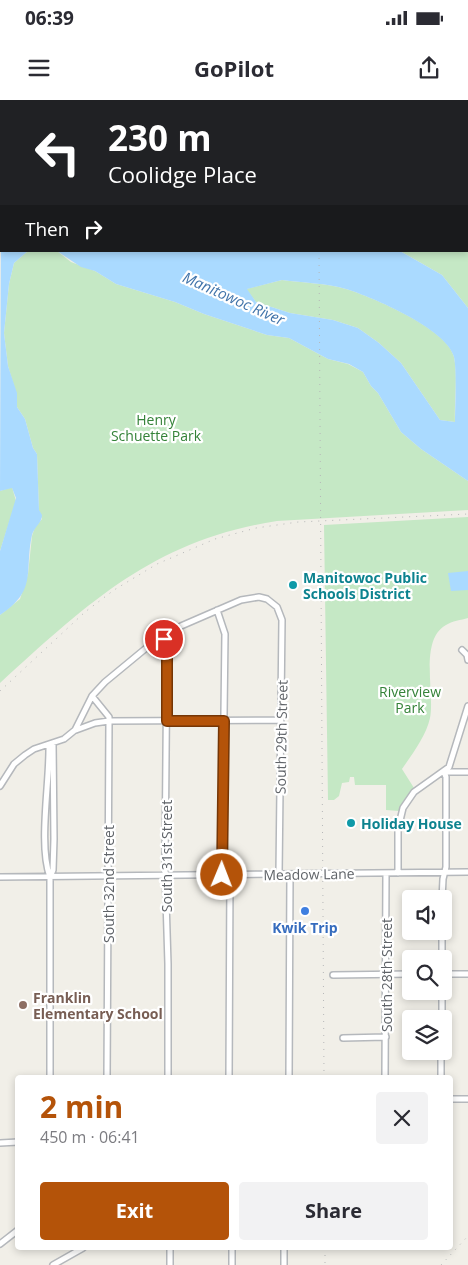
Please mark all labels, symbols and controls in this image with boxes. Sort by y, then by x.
text: 06:39 [25,5,74,31]
text: GoPilot [194,53,274,83]
icon: menu [25,54,53,82]
icon: share [415,54,443,82]
text: 230 m [108,114,212,161]
icon: left [25,120,90,185]
text: Coolidge Place [108,159,257,189]
icon: right [79,215,107,243]
text: Then [25,216,69,242]
water label: Manitowoc River [180,267,289,330]
park label: Henry Schuette Park [111,410,202,445]
place label: Manitowoc Public Schools District [303,568,427,603]
marker: Manitowoc Public Schools District [287,579,299,591]
pin [143,618,185,660]
icon: arrive [150,625,178,653]
street label: South 29th Street [271,680,291,794]
park label: Riverview Park [379,682,441,717]
street label: South 31st Street [157,800,176,912]
place label: Holiday House [361,814,462,833]
marker: Holiday House [345,817,357,829]
street label: South 32nd Street [99,825,118,943]
position arrow [195,848,247,900]
street label: Meadow Lane [263,864,355,884]
map controls [402,890,452,1060]
button: sound [402,890,452,940]
marker: Kwik Trip [299,905,311,917]
place label: Kwik Trip [272,918,338,937]
street label: South 28th Street [377,918,396,1032]
button: search [402,950,452,1000]
place label: Franklin Elementary School [33,988,163,1023]
marker: Franklin Elementary School [17,999,29,1011]
button: layers [402,1010,452,1060]
text: 2 min [40,1086,123,1127]
button: close [376,1092,428,1144]
text: 450 m · 06:41 [40,1126,140,1148]
button: Exit [40,1182,229,1240]
button: Share [239,1182,428,1240]

